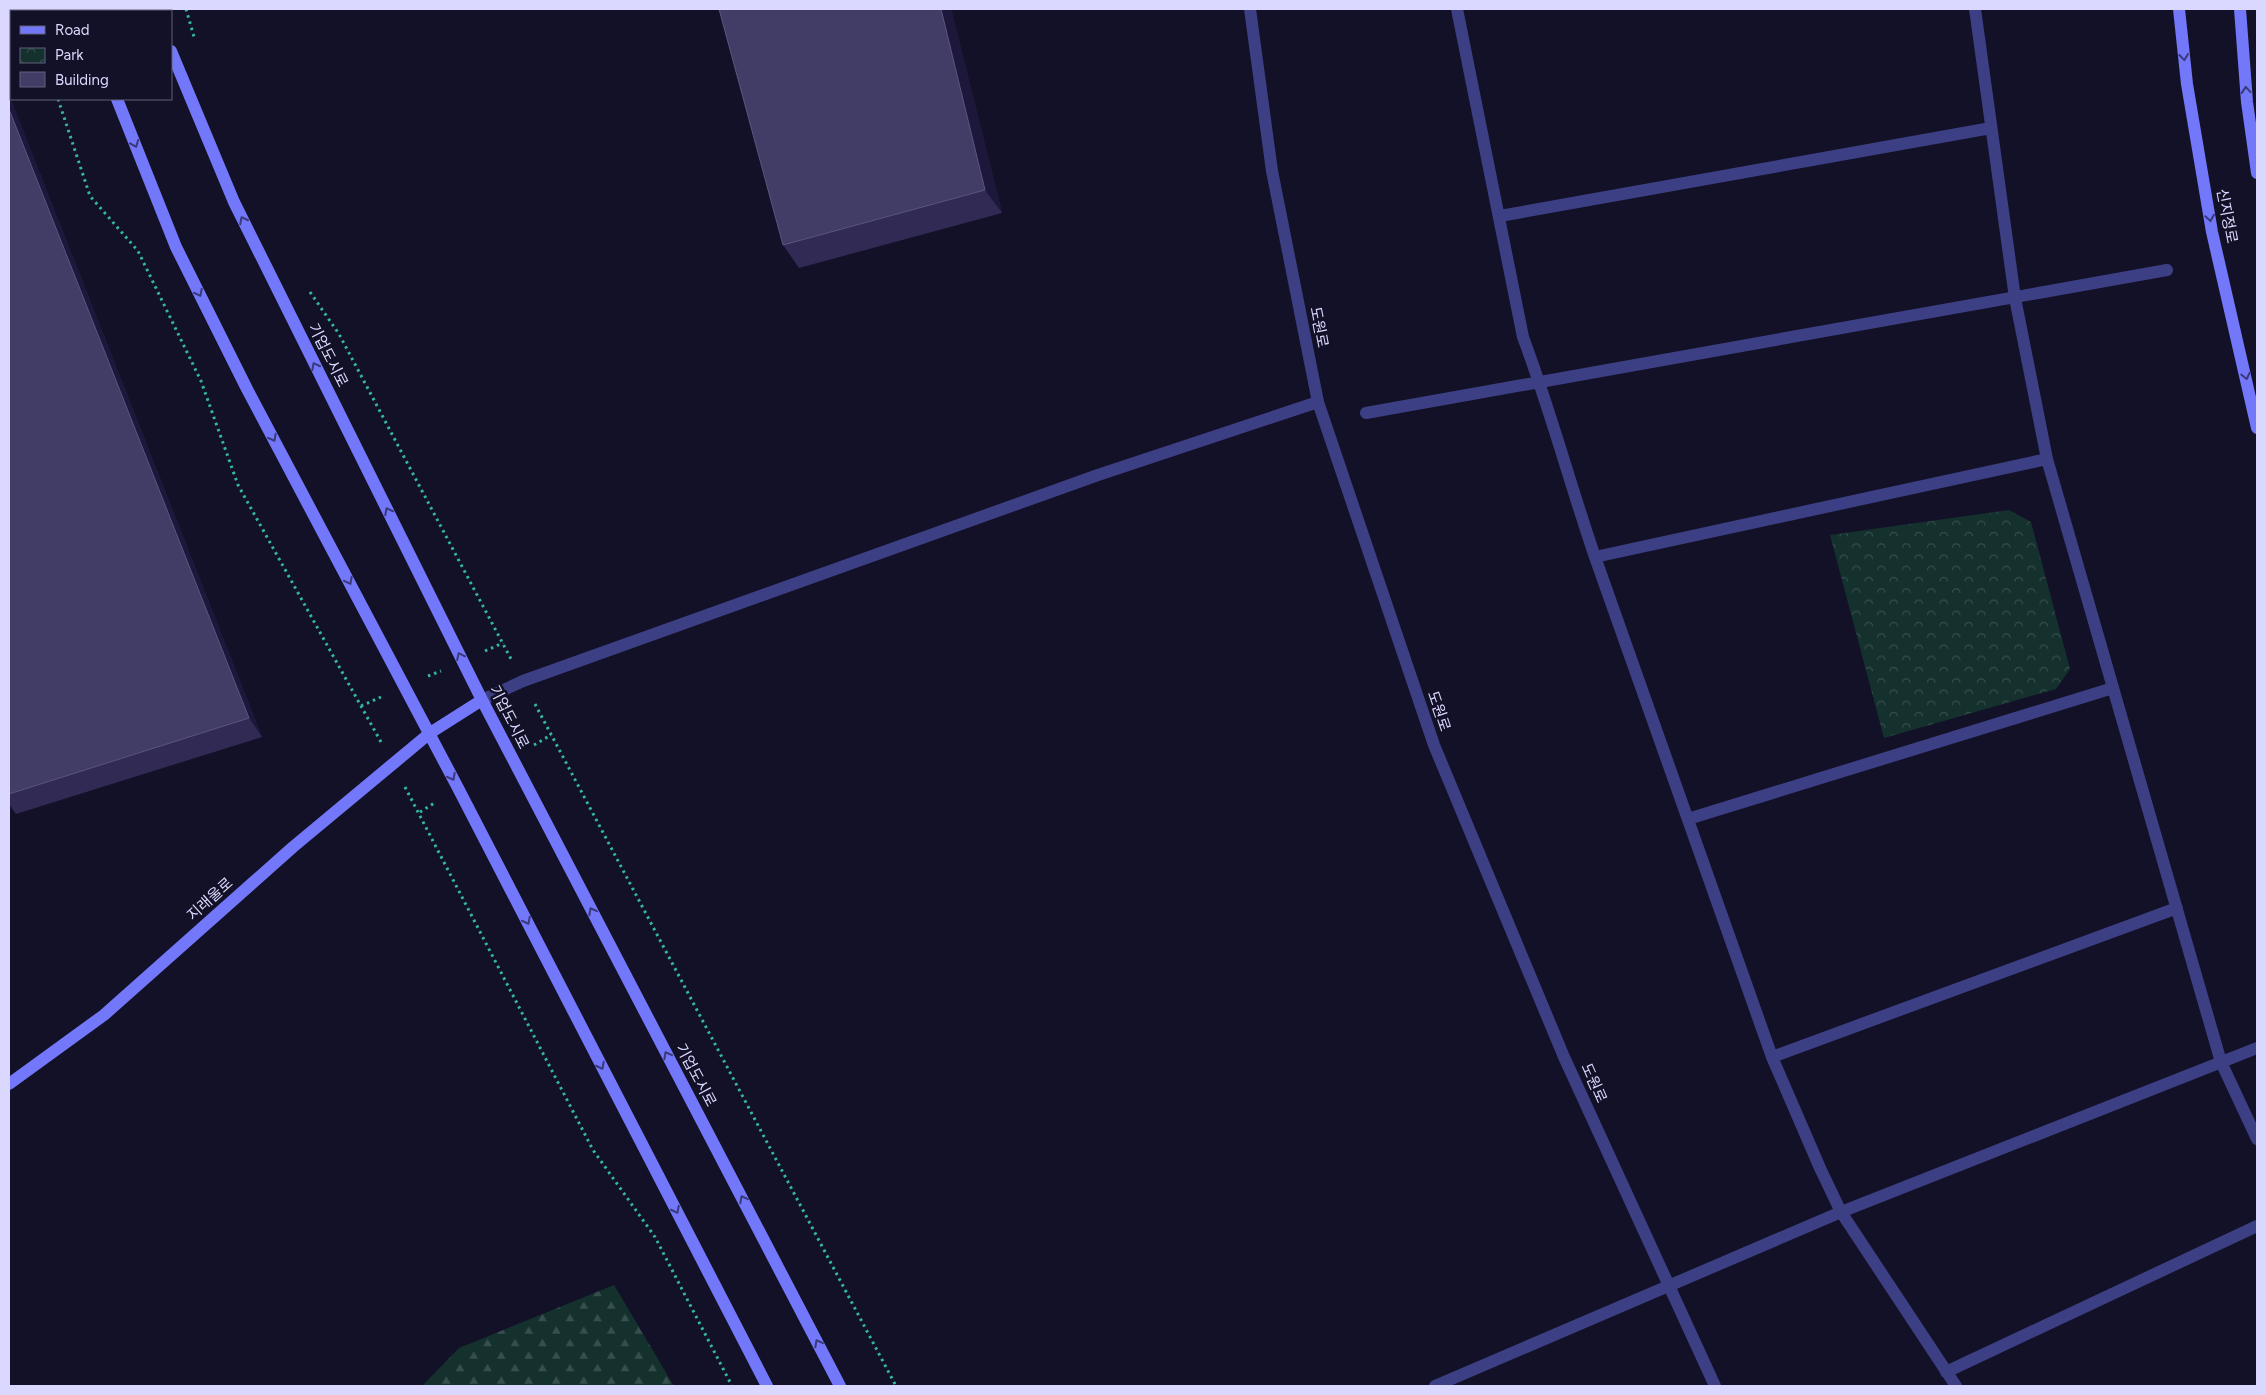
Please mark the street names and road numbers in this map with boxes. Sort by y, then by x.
street label: 신지정로 [2213,187,2241,245]
street label: 도원로 [1306,305,1332,349]
street label: 기업도시로 [304,320,352,390]
street label: 기업도시로 [485,682,533,752]
street label: 도원로 [1424,688,1454,734]
street label: 지래울로 [183,874,237,924]
street label: 기업도시로 [672,1040,720,1110]
street label: 도원로 [1577,1060,1611,1106]

